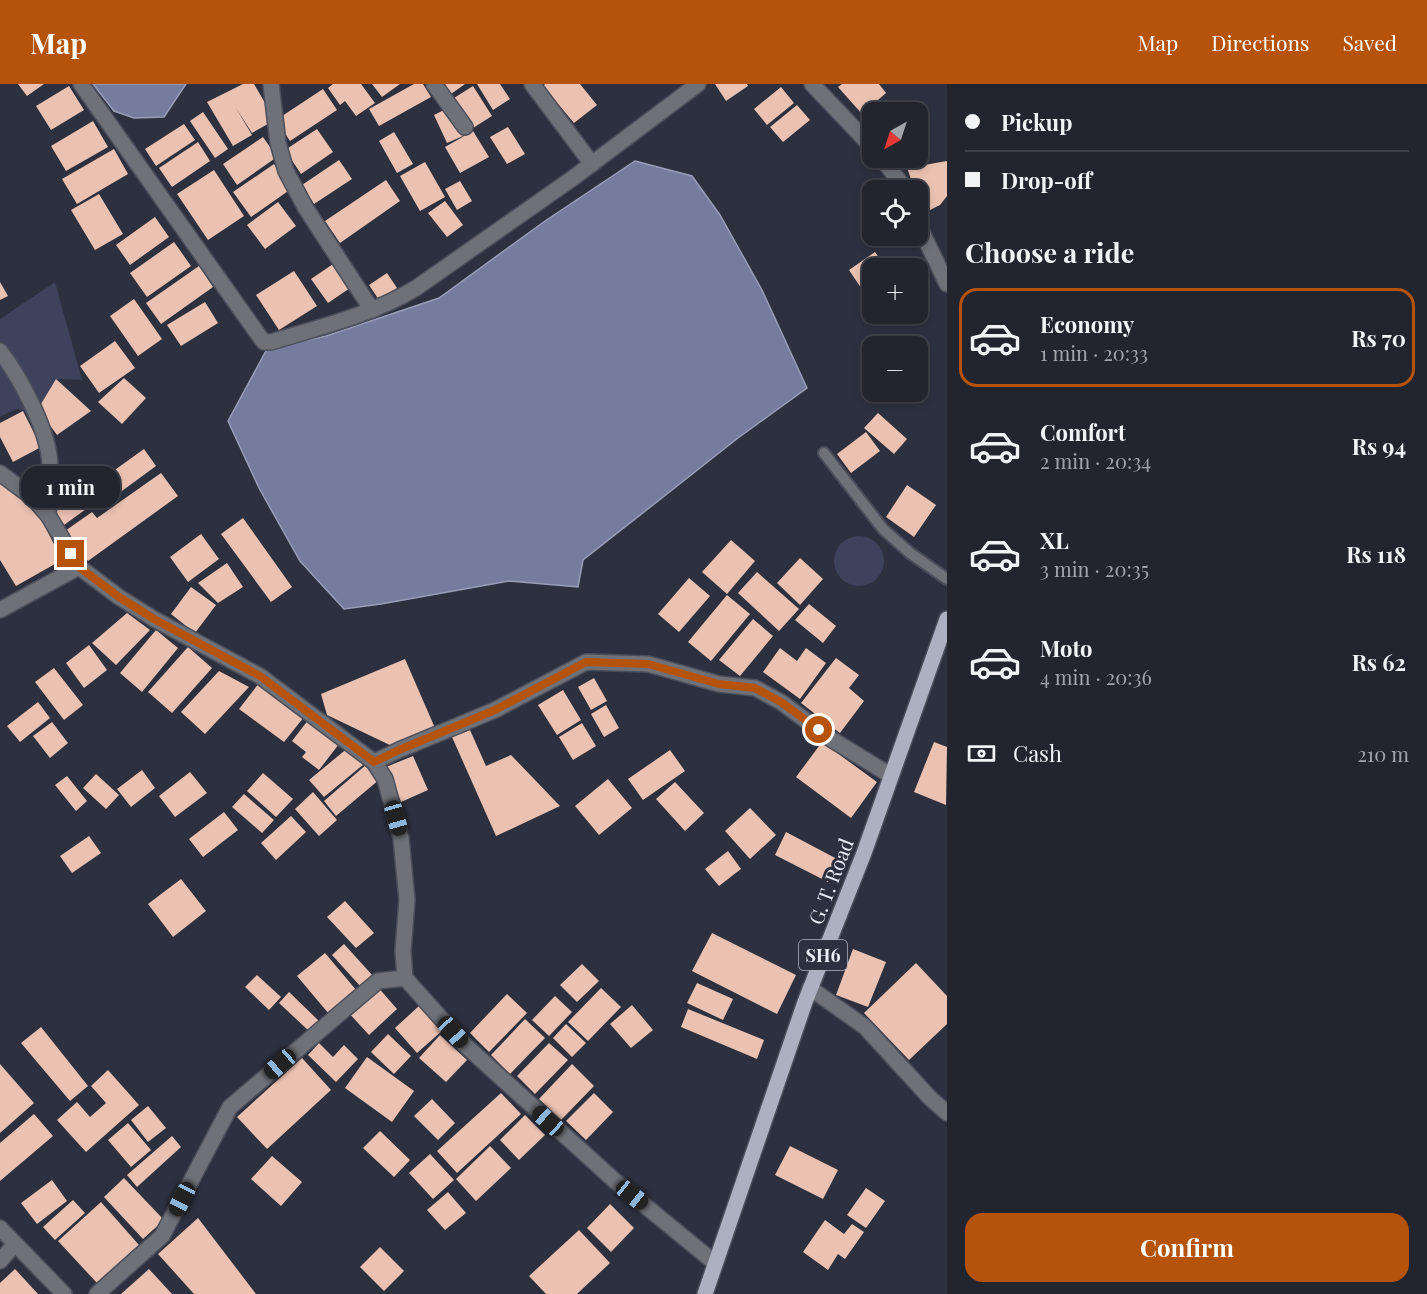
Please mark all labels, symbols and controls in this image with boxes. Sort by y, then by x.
text: Map [30,24,87,61]
text: Map [1137,28,1178,56]
text: Directions [1211,28,1309,56]
text: Saved [1342,28,1397,56]
north arrow [862,102,928,168]
map controls [862,102,928,402]
text: Pickup [1001,107,1072,137]
text: Drop-off [1001,165,1092,195]
button: locate [862,180,928,246]
text: Choose a ride [965,234,1134,270]
button: + [862,258,928,324]
text: Economy [1040,309,1134,339]
icon: car [968,311,1022,365]
text: Rs 70 [1351,323,1406,353]
button: − [862,336,928,402]
text: 1 min · 20:33 [1040,339,1148,366]
text: Comfort [1040,417,1126,447]
icon: car [968,419,1022,473]
text: Rs 94 [1352,431,1406,461]
text: 2 min · 20:34 [1040,447,1151,474]
callout: 1 min [22,467,121,509]
text: 1 min [46,473,95,500]
text: XL [1040,525,1069,555]
icon: car [968,527,1022,581]
text: Rs 118 [1346,539,1406,569]
route end [57,540,84,567]
text: 3 min · 20:35 [1040,555,1149,582]
text: Moto [1040,633,1093,663]
icon: car [968,635,1022,689]
text: Rs 62 [1352,647,1406,677]
text: 4 min · 20:36 [1040,663,1152,690]
route start [805,716,832,743]
icon: cash [965,737,998,770]
text: Cash [1013,738,1062,768]
text: 210 m [1357,740,1409,767]
car [382,798,410,838]
street label: G. T. Road [801,834,859,928]
road number: SH6 [799,940,847,970]
car [434,1013,472,1051]
car [261,1045,299,1083]
car [529,1102,567,1140]
car [612,1177,652,1213]
car [166,1179,198,1219]
button: Confirm [965,1213,1409,1282]

